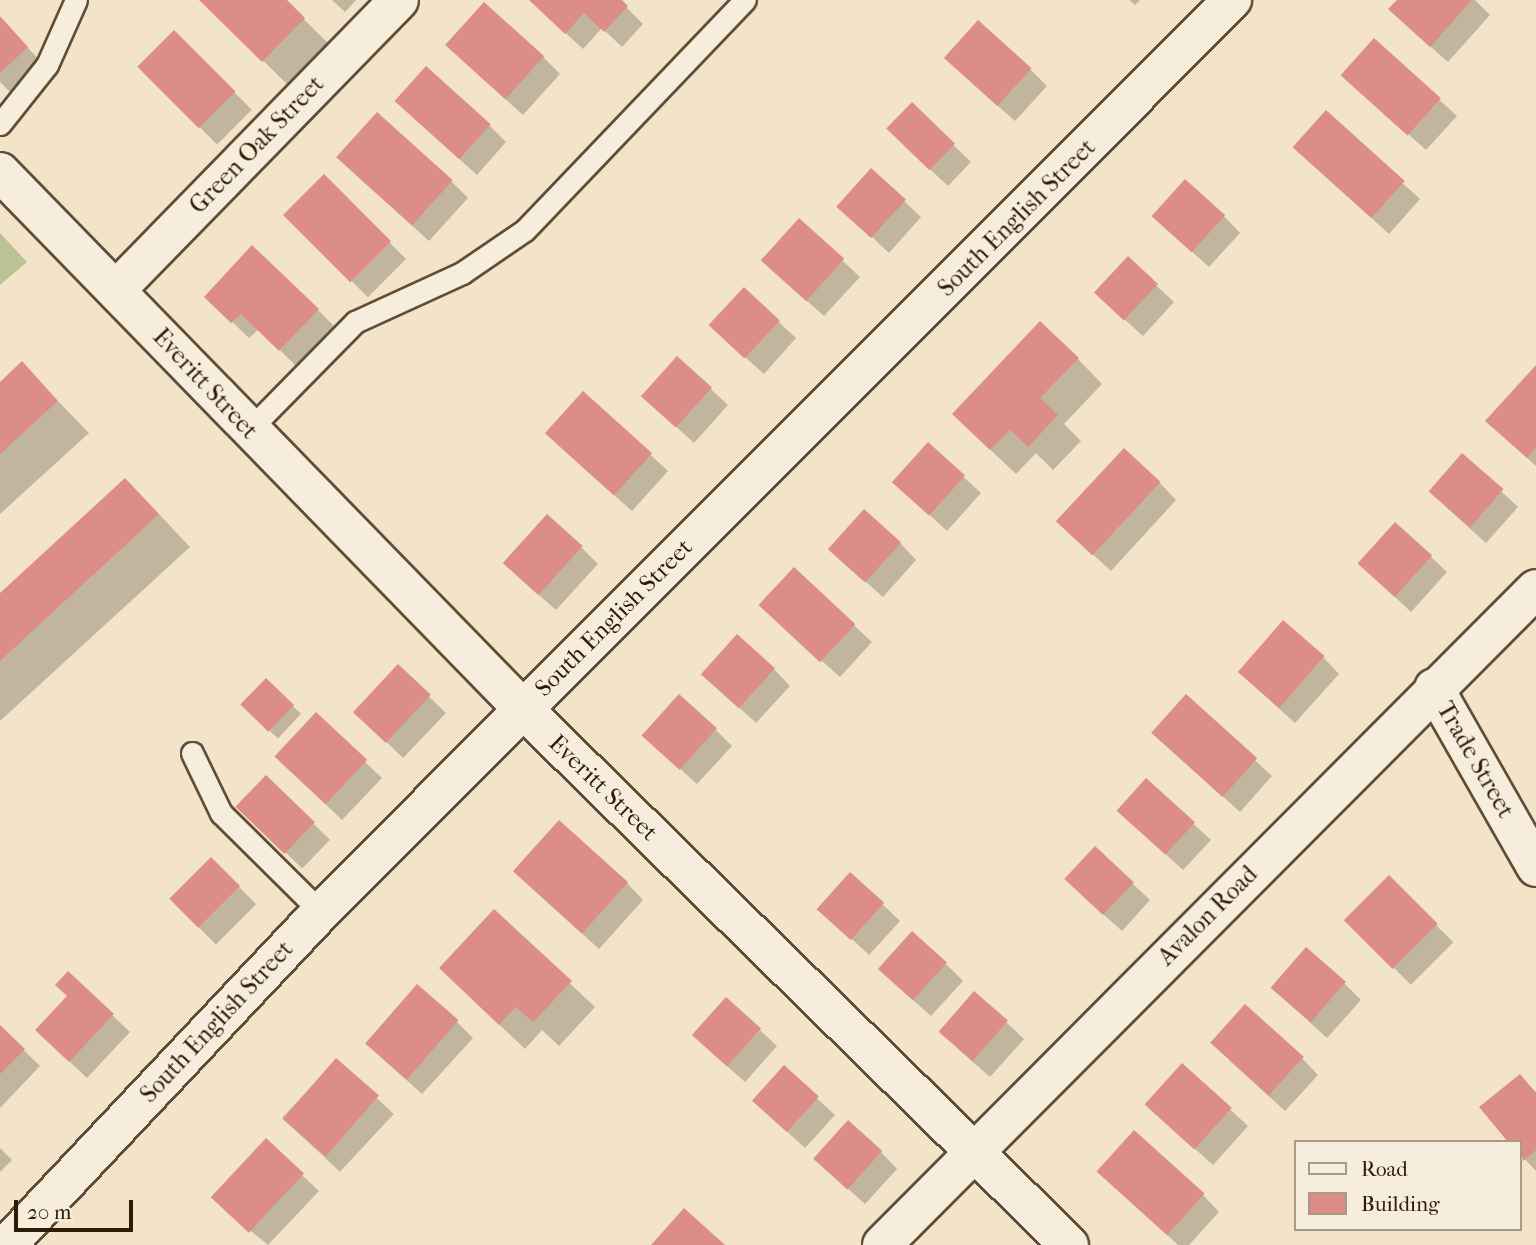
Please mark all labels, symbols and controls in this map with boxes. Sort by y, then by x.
street label: Green Oak Street [184,70,330,220]
street label: South English Street [932,133,1102,303]
street label: Everitt Street [147,323,263,445]
street label: South English Street [529,533,699,703]
street label: Trade Street [1430,697,1520,823]
street label: Everitt Street [542,729,664,847]
street label: Avalon Road [1152,860,1264,972]
street label: South English Street [135,935,299,1109]
legend [1294,1140,1522,1231]
text: Road [1361,1157,1408,1181]
scale bar [18,1186,136,1230]
text: Building [1361,1192,1439,1216]
text: 20 m [27,1200,71,1224]

